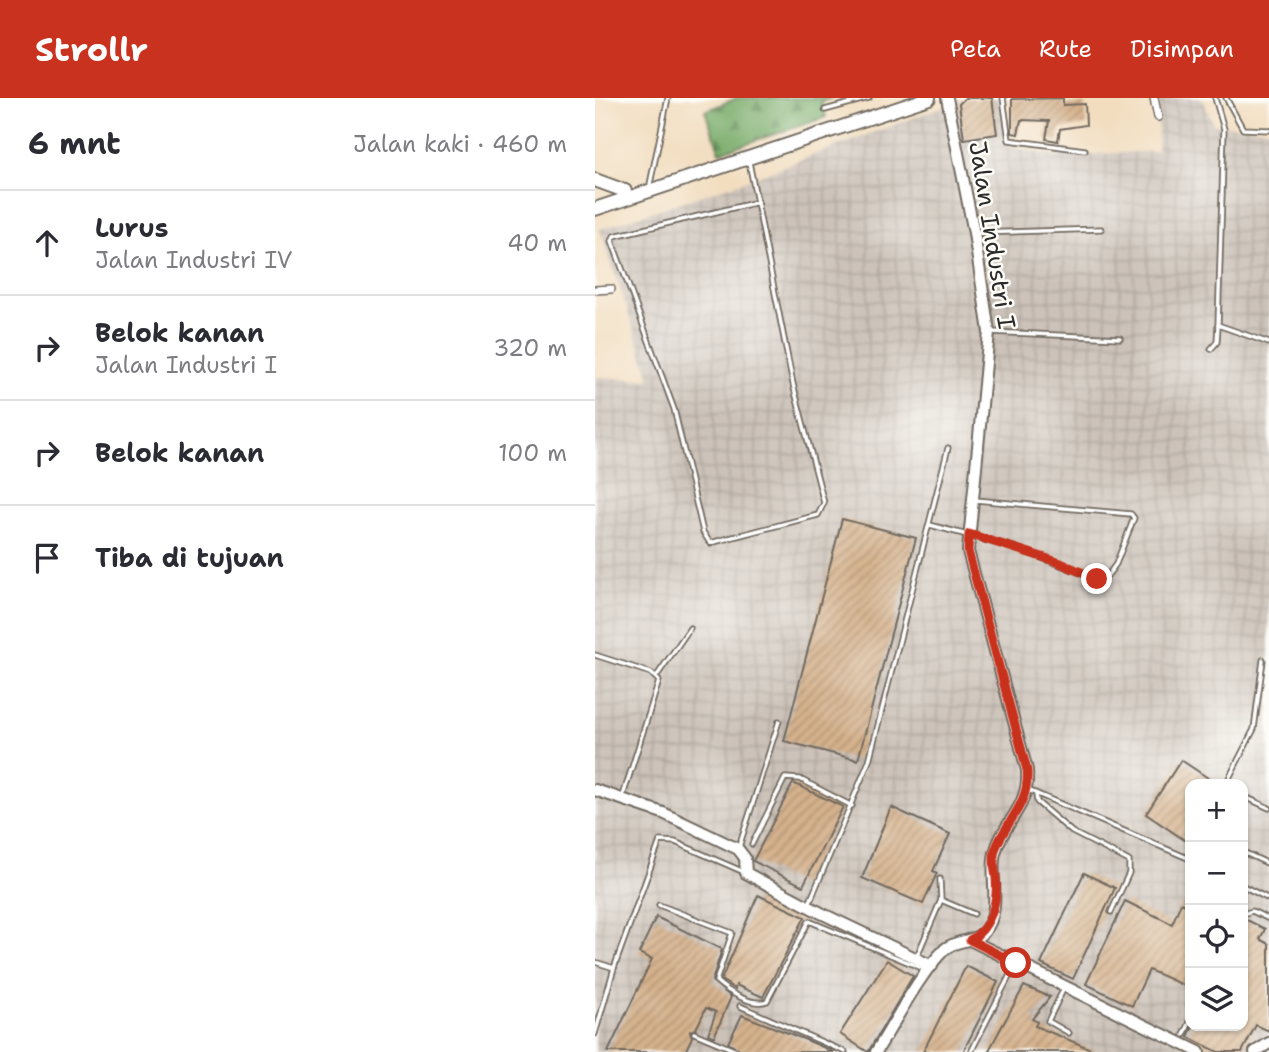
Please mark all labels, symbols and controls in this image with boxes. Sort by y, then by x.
text: Strollr [35,27,148,72]
text: Peta [950,33,1001,65]
text: Rute [1039,33,1092,65]
text: Disimpan [1130,33,1234,65]
text: 6 mnt [28,123,121,164]
text: Jalan kaki · 460 m [353,129,567,159]
street label: Jalan Industri I [961,139,1023,331]
text: Lurus [95,210,168,245]
icon: ahead [28,224,66,262]
text: 40 m [507,228,567,258]
text: Jalan Industri IV [95,245,292,275]
text: Belok kanan [95,315,264,350]
icon: right [28,329,66,367]
text: 320 m [493,333,567,363]
text: Jalan Industri I [95,350,277,380]
icon: right [28,434,66,472]
text: Belok kanan [95,435,264,470]
text: 100 m [498,438,567,468]
icon: arrive [28,539,66,577]
text: Tiba di tujuan [95,540,284,575]
route end [1081,563,1112,594]
map controls [1185,779,1248,1031]
button: + [1185,779,1248,842]
button: − [1185,842,1248,905]
button: locate [1185,905,1248,968]
route start [1000,947,1031,978]
button: layers [1185,968,1248,1031]

